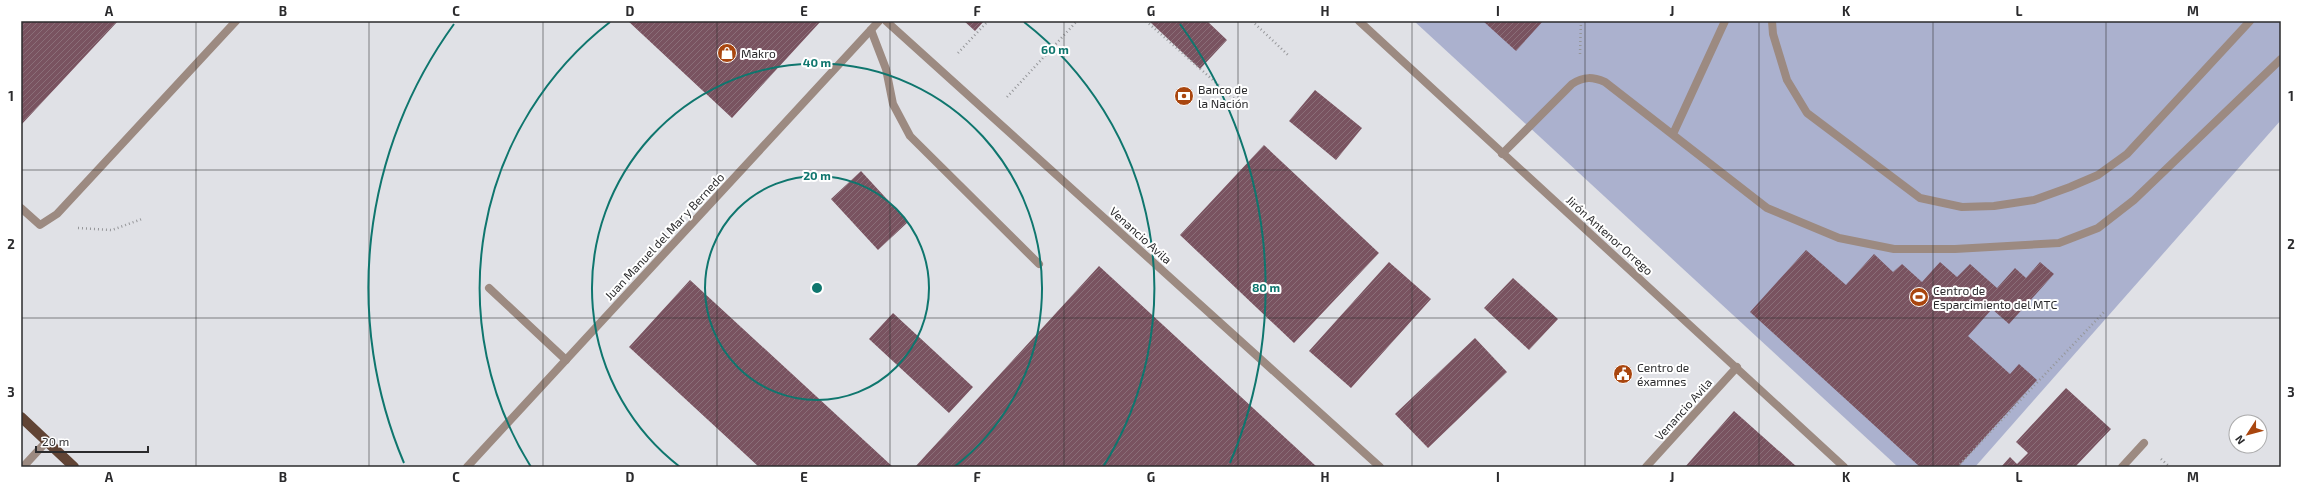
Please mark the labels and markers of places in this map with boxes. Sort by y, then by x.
shop icon: Makro [716,42,738,64]
place label: Makro [741,46,776,60]
place label: Banco de la Nación [1198,82,1249,110]
bank icon: Banco de la Nación [1173,85,1195,107]
centre of rings [810,281,824,295]
place label: Centro de Esparcimiento del MTC [1933,283,2057,311]
sports icon: Centro de Esparcimiento del MTC [1908,286,1930,308]
place label: Centro de éxamnes [1637,360,1689,388]
public building icon: Centro de éxamnes [1612,363,1634,385]

